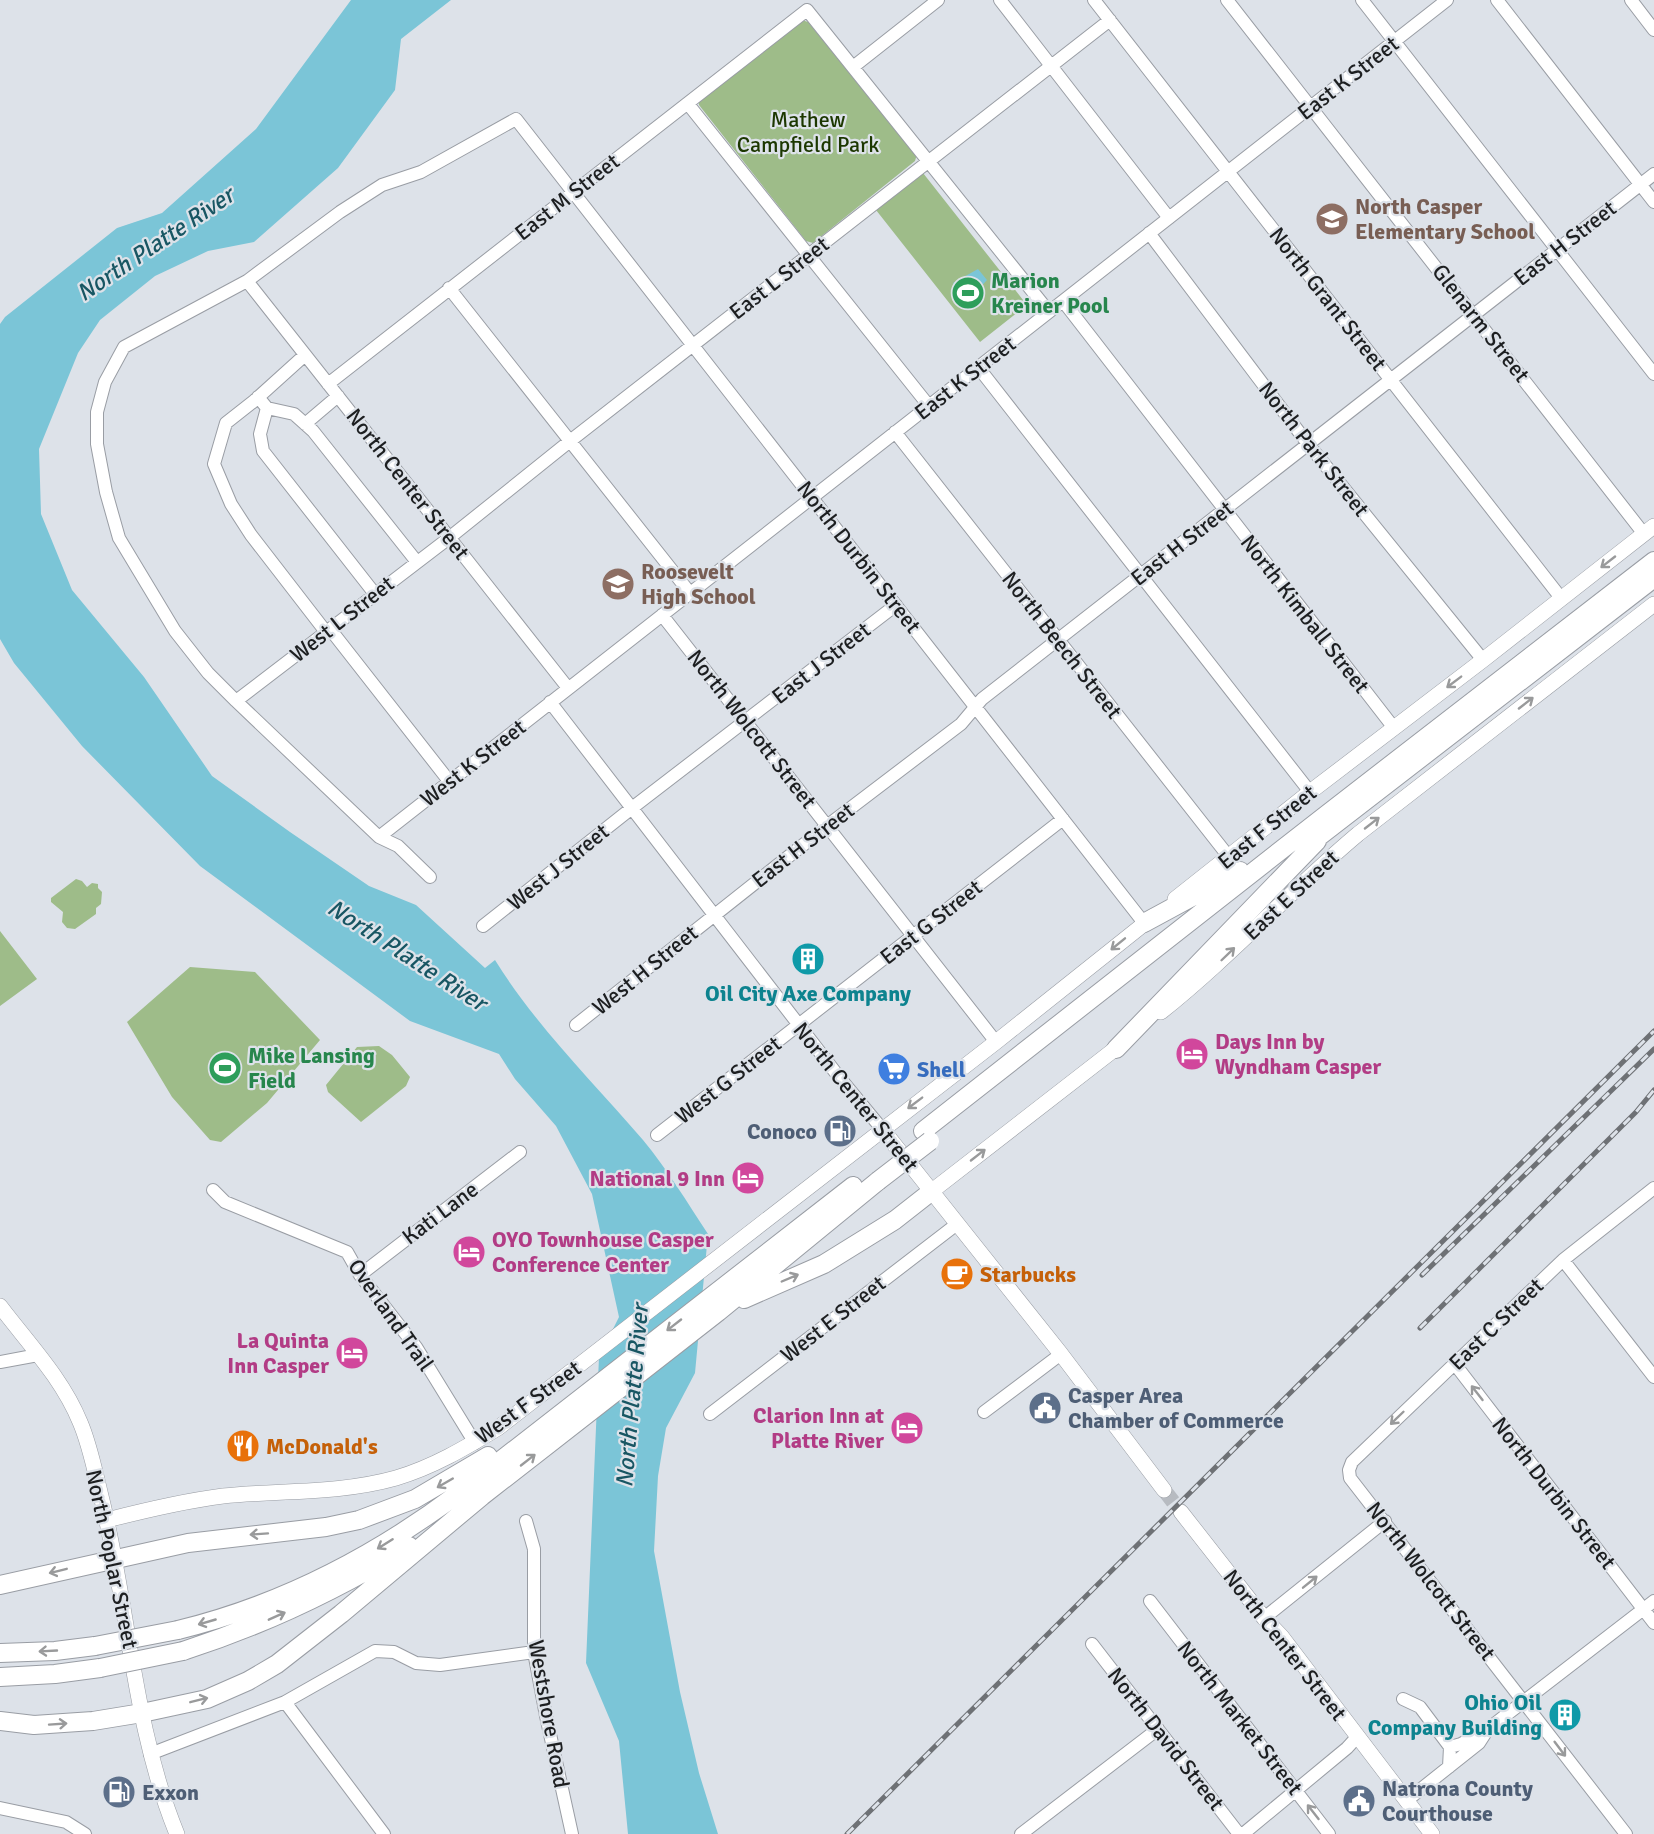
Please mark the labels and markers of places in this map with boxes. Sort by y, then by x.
place label: North Casper Elementary School [1355,193,1535,245]
school or university icon: North Casper Elementary School [1314,201,1350,237]
place label: Marion Kreiner Pool [991,267,1110,319]
sports icon: Marion Kreiner Pool [950,275,986,311]
place label: Roosevelt High School [641,558,756,610]
school or university icon: Roosevelt High School [600,566,636,602]
building icon: Oil City Axe Company [790,941,826,977]
place label: Oil City Axe Company [705,980,911,1007]
place label: Days Inn by Wyndham Casper [1215,1028,1382,1080]
hotel icon: Days Inn by Wyndham Casper [1174,1036,1210,1072]
place label: Mike Lansing Field [248,1042,375,1094]
sports icon: Mike Lansing Field [207,1050,243,1086]
supermarket icon: Shell [876,1051,912,1087]
place label: Shell [917,1056,966,1083]
fuel station icon: Conoco [822,1113,858,1149]
place label: Conoco [747,1118,817,1145]
hotel icon: National 9 Inn [730,1160,766,1196]
place label: National 9 Inn [590,1165,725,1192]
place label: OYO Townhouse Casper Conference Center [492,1226,714,1278]
hotel icon: OYO Townhouse Casper Conference Center [451,1234,487,1270]
cafe icon: Starbucks [939,1256,975,1292]
place label: Starbucks [980,1261,1076,1288]
place label: La Quinta Inn Casper [227,1327,329,1379]
hotel icon: La Quinta Inn Casper [334,1335,370,1371]
place label: Casper Area Chamber of Commerce [1068,1382,1284,1434]
public building icon: Casper Area Chamber of Commerce [1027,1390,1063,1426]
place label: Clarion Inn at Platte River [753,1402,884,1454]
hotel icon: Clarion Inn at Platte River [889,1410,925,1446]
restaurant icon: McDonald's [225,1428,261,1464]
place label: McDonald's [266,1433,378,1460]
place label: Ohio Oil Company Building [1368,1689,1542,1741]
building icon: Ohio Oil Company Building [1547,1697,1583,1733]
fuel station icon: Exxon [101,1774,137,1810]
place label: Natrona County Courthouse [1382,1775,1533,1827]
place label: Exxon [142,1779,199,1806]
public building icon: Natrona County Courthouse [1341,1783,1377,1819]

